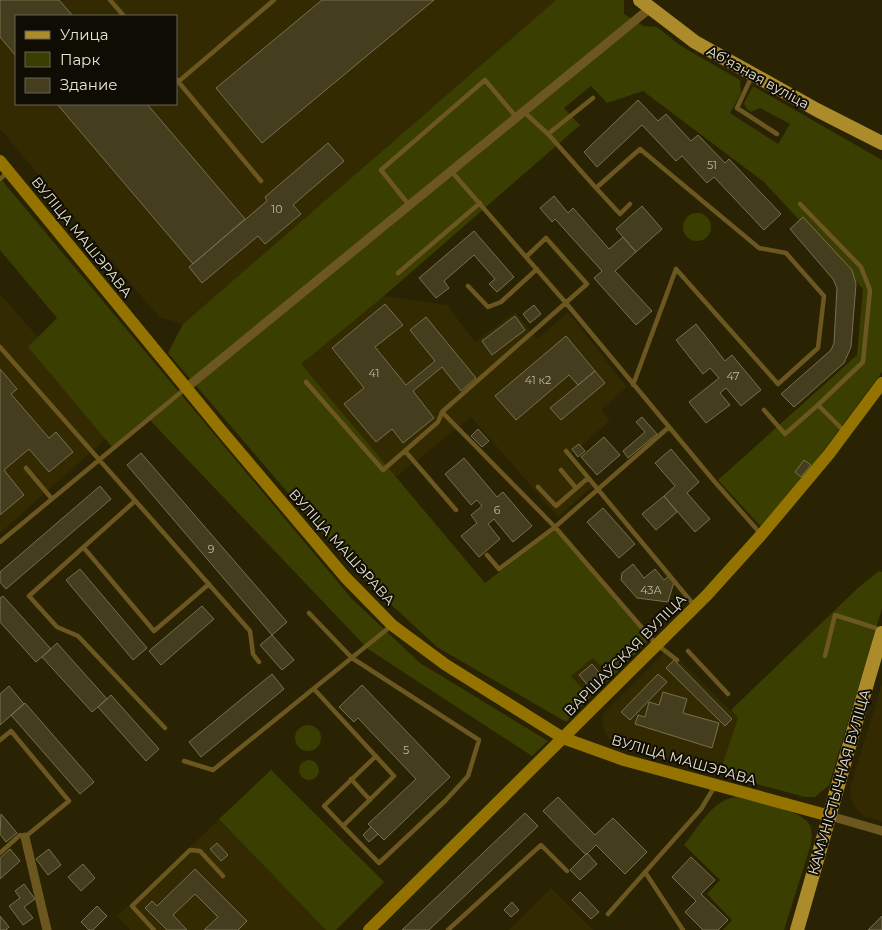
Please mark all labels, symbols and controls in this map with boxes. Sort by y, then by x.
legend [15,15,178,105]
text: Улица [60,25,108,44]
street label: Абʼязная вуліца [704,41,812,113]
text: Парк [60,50,100,69]
text: Здание [60,75,118,94]
house number: 51 [707,158,717,172]
street label: ВУЛІЦА МАШЭРАВА [28,173,137,301]
house number: 10 [271,202,283,216]
house number: 41 [369,366,379,380]
house number: 47 [726,369,740,383]
house number: 41 к2 [525,373,551,387]
street label: ВУЛІЦА МАШЭРАВА [285,485,399,609]
house number: 6 [494,503,501,517]
house number: 9 [208,542,215,556]
house number: 43А [640,583,663,597]
street label: ВАРШАЎСКАЯ ВУЛІЦА [560,590,690,720]
street label: КАМУНІСТЫЧНАЯ ВУЛІЦА [804,687,874,877]
street label: ВУЛІЦА МАШЭРАВА [609,731,759,790]
house number: 5 [403,743,409,757]

